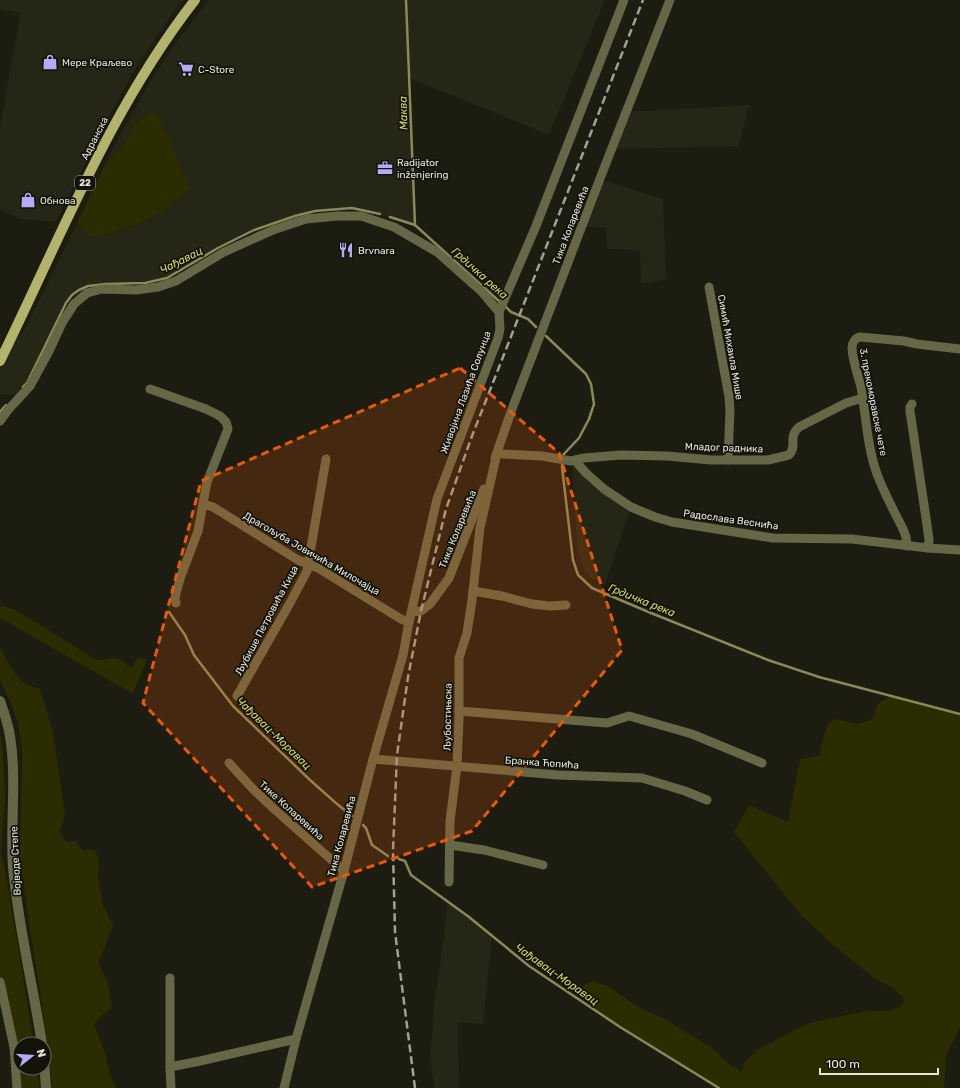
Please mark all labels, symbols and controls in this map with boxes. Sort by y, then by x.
shop icon: Мере Краљево [41,53,59,71]
place label: Мере Краљево [62,57,132,69]
supermarket icon: C-Store [177,60,195,78]
place label: C-Store [198,64,235,76]
water label: Маква [396,95,411,130]
street label: Адранска [79,115,111,162]
place label: Radijator inženjering [397,157,449,181]
office icon: Radijator inženjering [376,159,394,177]
road number: 22 [75,176,95,190]
street label: Тика Коларевића [550,184,591,266]
shop icon: Обнова [19,191,37,209]
place label: Обнова [40,195,76,207]
restaurant icon: Brvnara [337,241,355,259]
water label: Чађавац [158,244,205,277]
place label: Brvnara [358,245,395,257]
water label: Грдичка река [449,245,511,302]
street label: Симић Михаила Мише [715,294,745,401]
street label: Живојина Лазића Солунца [438,330,494,455]
street label: 3. прекоморавске чете [857,347,889,457]
street label: Младог радника [685,441,763,455]
street label: Тика Коларевића [437,489,479,570]
street label: Радослава Веснића [683,507,779,533]
street label: Драгољуба Јовичића Милочајца [241,510,382,598]
street label: Љубише Петровића Кица [233,564,301,677]
water label: Грдичка река [607,581,677,620]
street label: Љубостињска [441,683,455,751]
water label: Чађавац-Моравац [234,694,314,772]
street label: Бранка Ћопића [505,754,579,772]
street label: Тике Коларевића [256,778,326,843]
street label: Тика Коларевића [325,795,359,878]
street label: Војводе Степе [8,826,24,896]
water label: Чађавац-Моравац [513,941,601,1008]
north arrow [12,1036,52,1076]
text: N [34,1048,48,1059]
scale bar [820,1050,938,1076]
text: 100 m [826,1057,860,1071]

